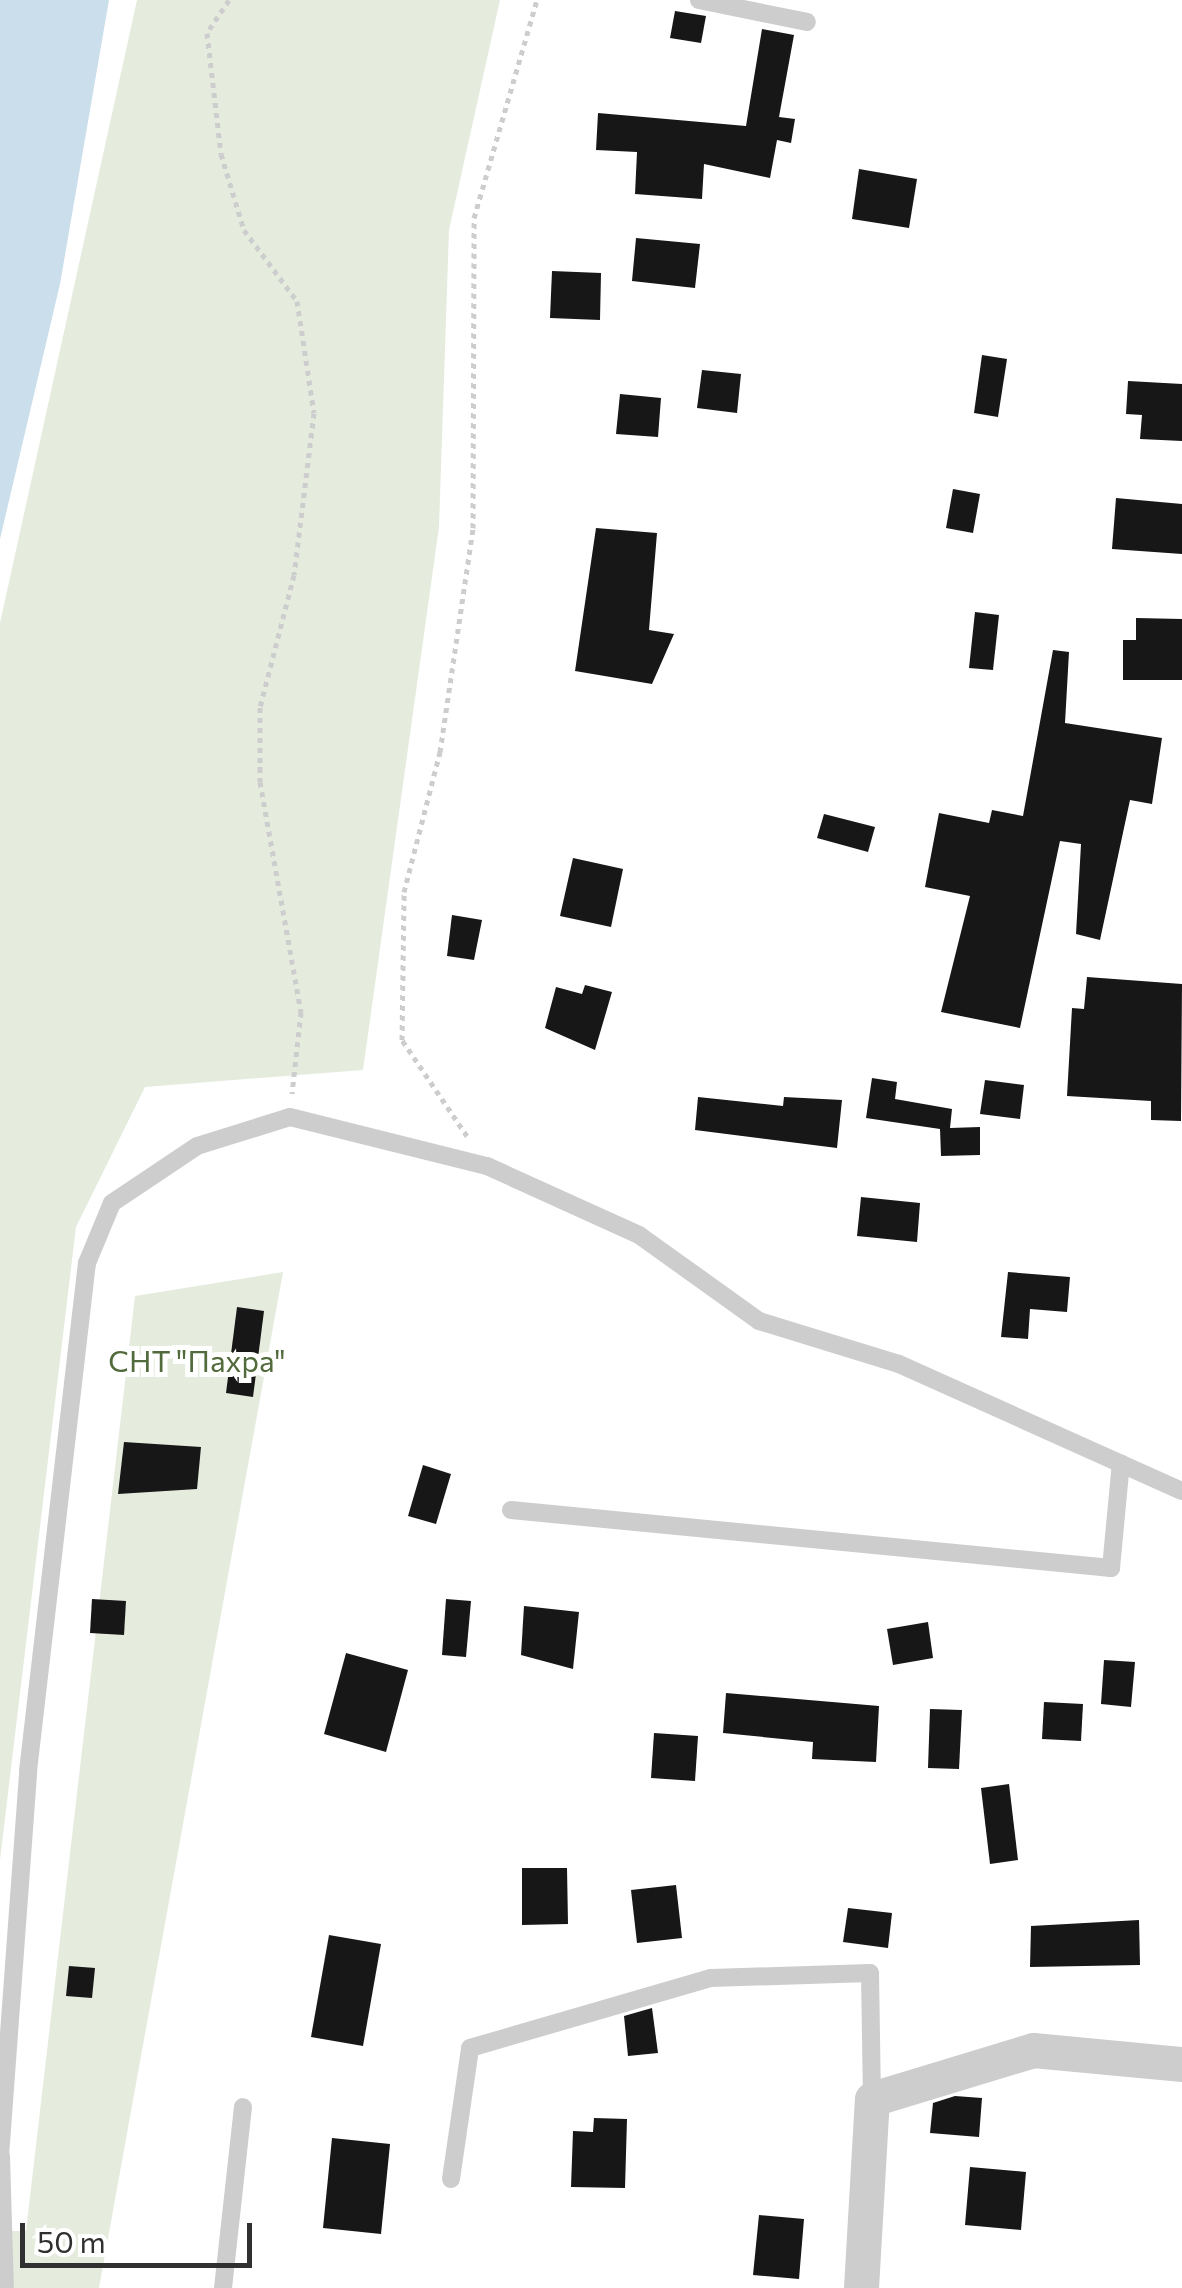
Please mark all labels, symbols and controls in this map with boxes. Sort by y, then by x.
park label: СНТ "Пахра" [108,1342,286,1378]
scale bar [25,2203,258,2265]
text: 50 m [37,2222,106,2259]

